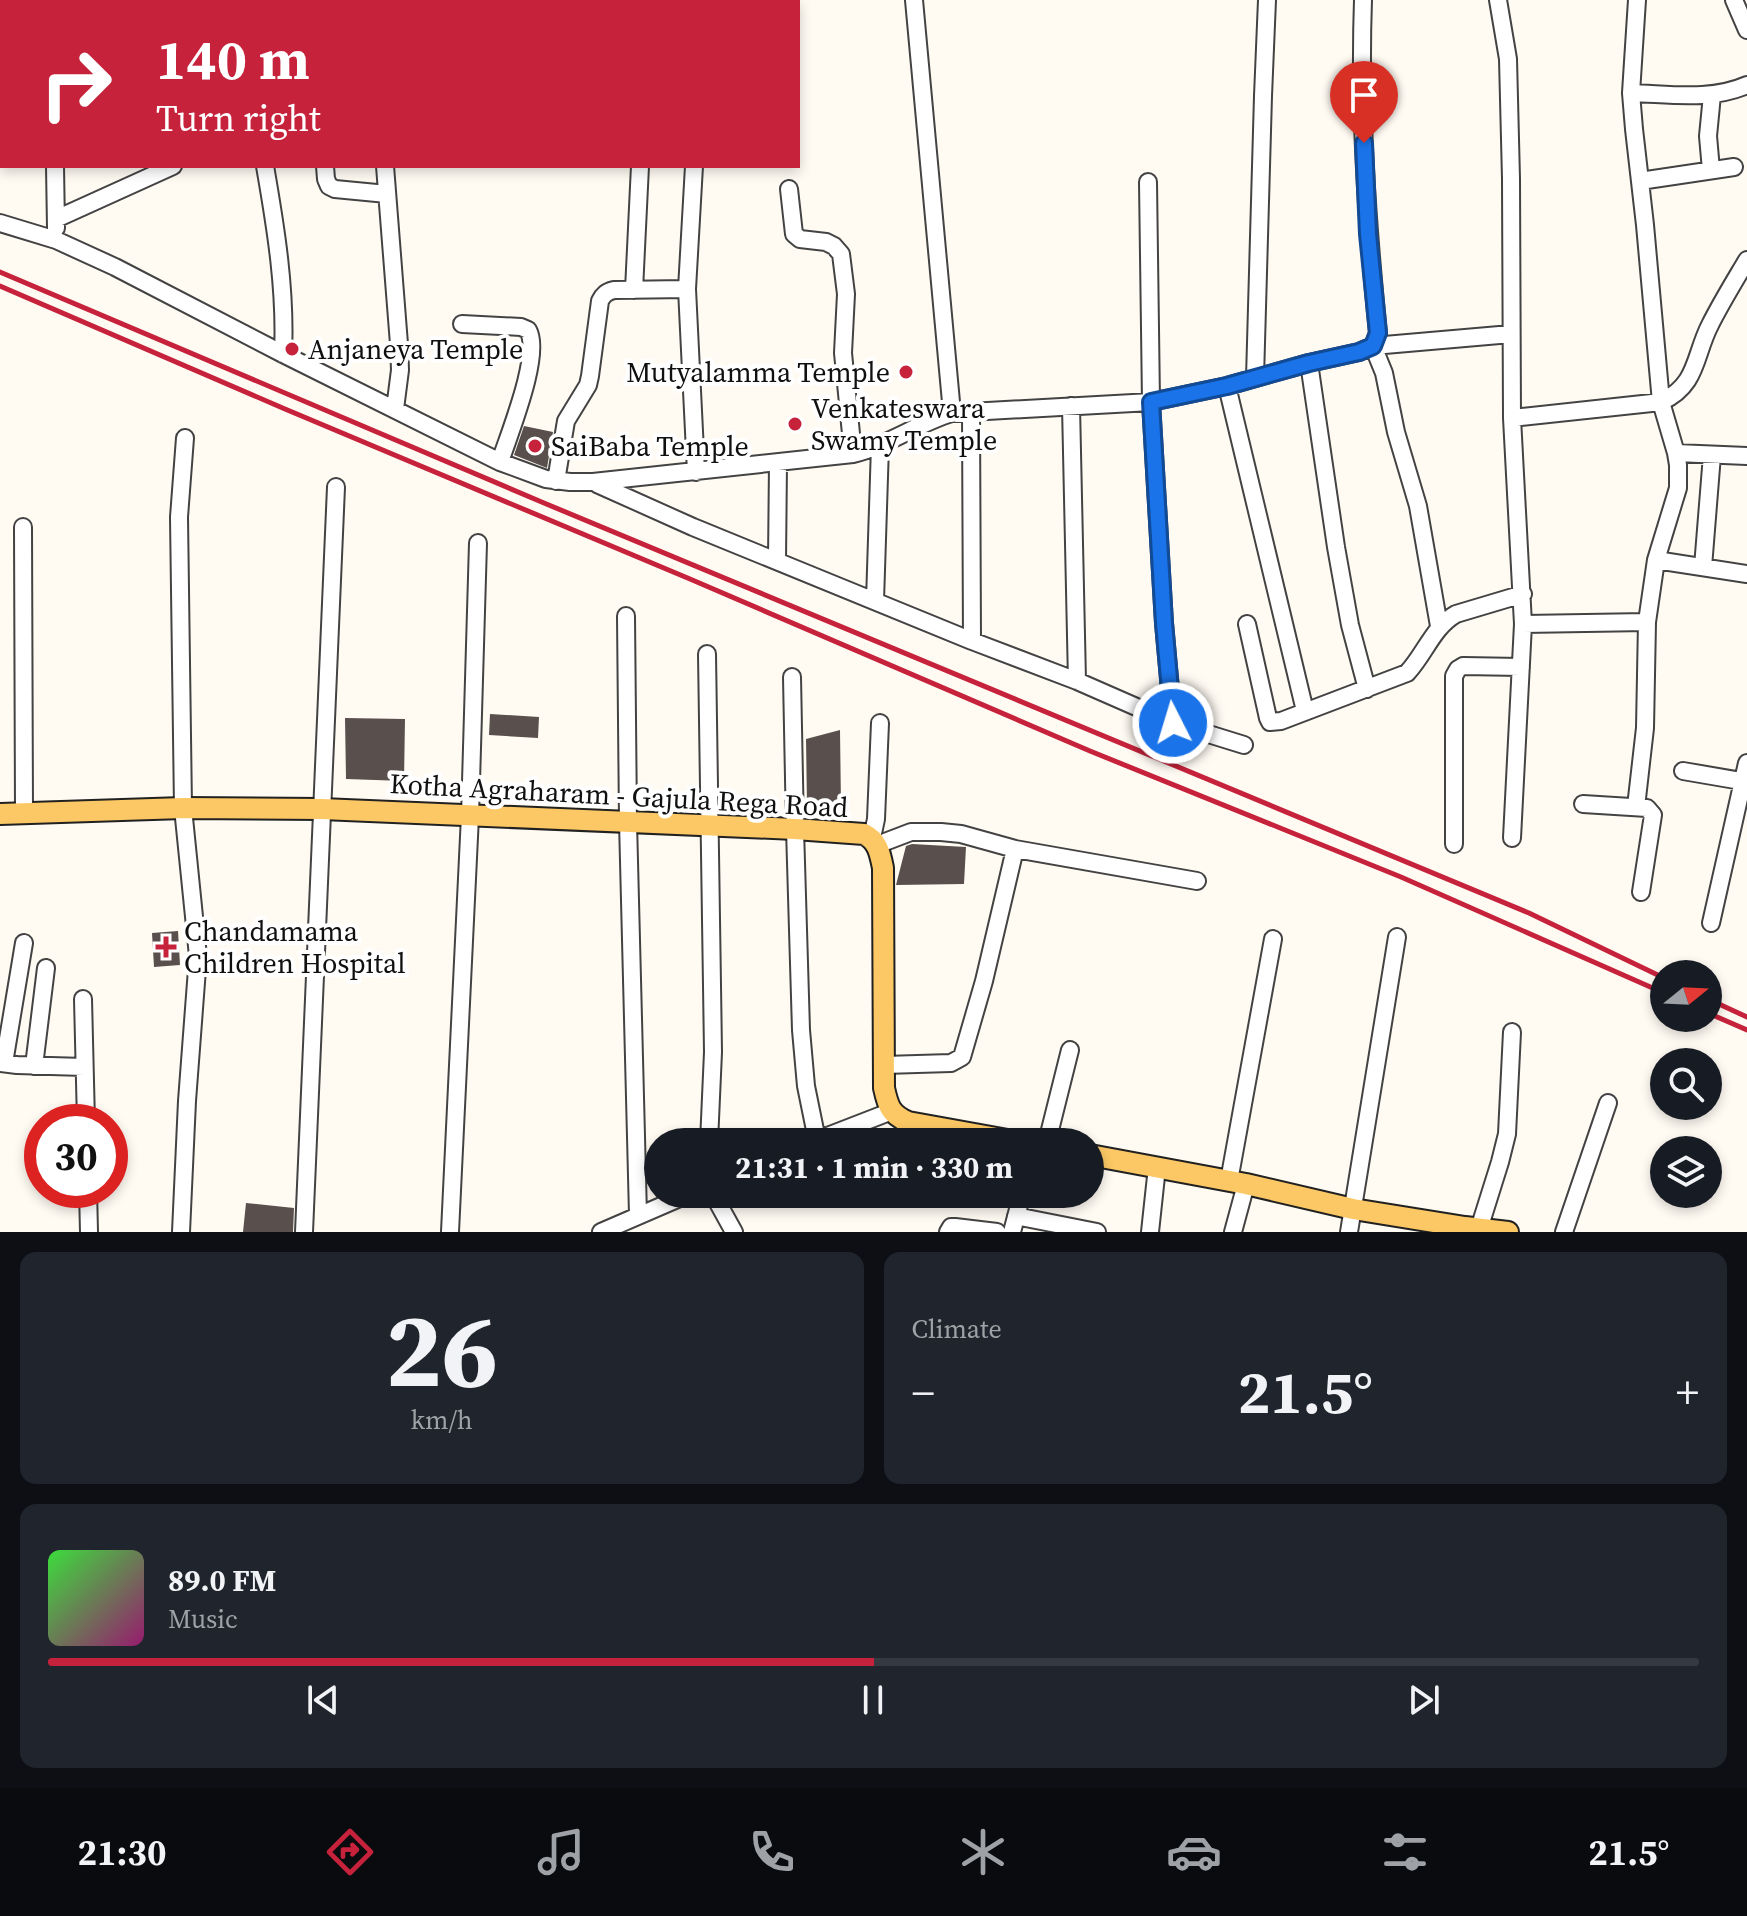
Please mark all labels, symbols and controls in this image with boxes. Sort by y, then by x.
text: 140 m [156,21,310,98]
icon: right [24,32,128,136]
pin [1330,61,1398,143]
icon: arrive [1342,73,1386,117]
text: Turn right [156,94,321,143]
place label: Anjaneya Temple [308,330,523,368]
marker: Anjaneya Temple [283,340,301,358]
place label: Mutyalamma Temple [626,353,890,391]
marker: Mutyalamma Temple [897,363,915,381]
place label: Venkateswara Swamy Temple [811,389,997,459]
marker: Venkateswara Swamy Temple [786,415,804,433]
place label: SaiBaba Temple [551,427,749,465]
marker: SaiBaba Temple [526,437,544,455]
position arrow [1131,681,1215,765]
street label: Kotha Agraharam - Gajula Rega Road [389,764,849,826]
place label: Chandamama Children Hospital [184,912,406,982]
marker: Chandamama Children Hospital [155,936,177,958]
north arrow [1650,960,1722,1032]
map controls [1650,960,1722,1208]
button: search [1650,1048,1722,1120]
speed limit sign: 30 [24,1104,128,1208]
button: layers [1650,1136,1722,1208]
text: 21:31 · 1 min · 330 m [735,1147,1013,1188]
text: 26 [385,1278,498,1421]
text: Climate [912,1311,1002,1347]
text: 21.5° [1238,1351,1373,1433]
text: − [912,1362,935,1423]
text: + [1676,1362,1699,1423]
text: km/h [411,1402,473,1438]
text: 89.0 FM [168,1560,276,1601]
text: Music [168,1601,238,1637]
icon: previous [301,1678,345,1722]
icon: pause [851,1678,895,1722]
icon: next [1402,1678,1446,1722]
icon: directions [322,1824,378,1880]
icon: music [533,1824,589,1880]
icon: phone [744,1824,800,1880]
icon: climate [955,1824,1011,1880]
icon: car [1166,1824,1222,1880]
icon: filters [1377,1824,1433,1880]
text: 21:30 [78,1828,166,1877]
text: 21.5° [1588,1828,1669,1877]

